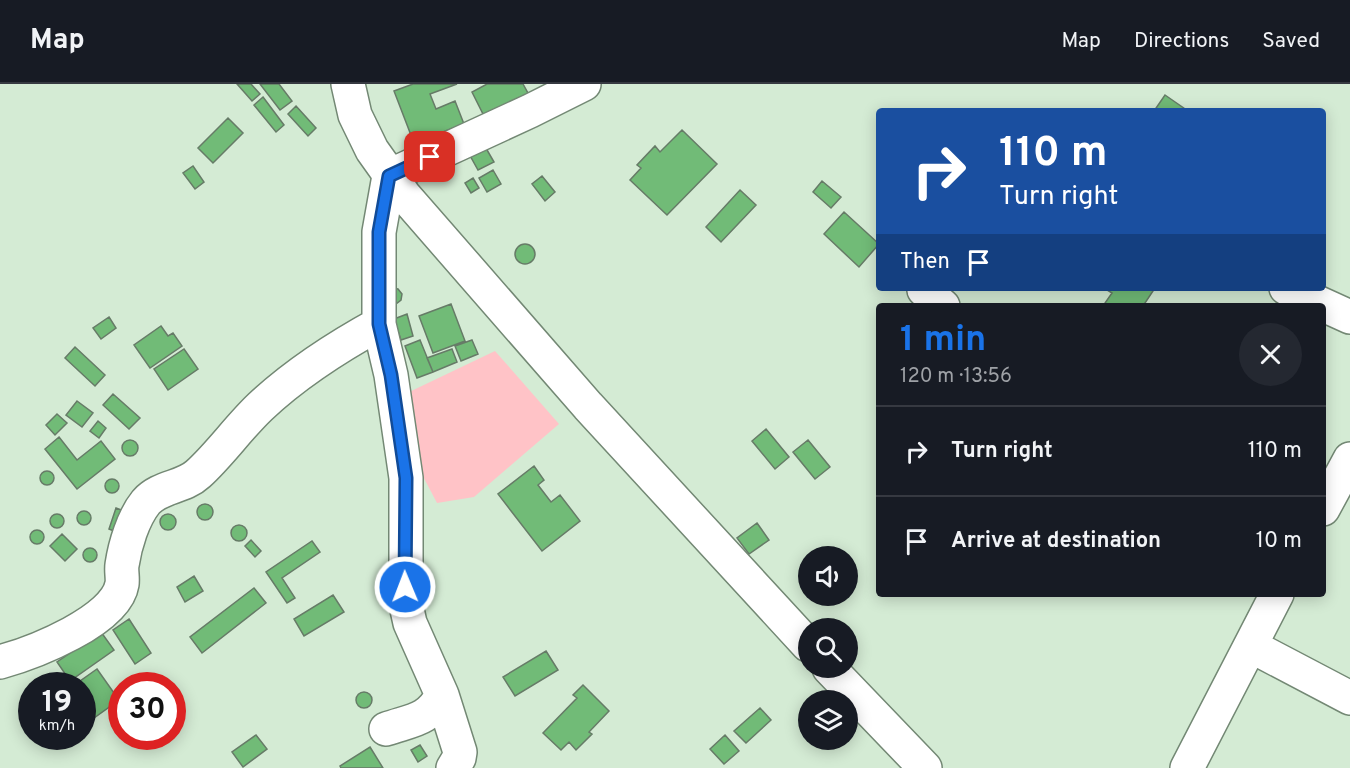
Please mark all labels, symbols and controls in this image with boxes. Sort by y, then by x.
text: Map [30,23,85,59]
text: Map [1061,28,1101,55]
text: Directions [1134,28,1229,55]
text: Saved [1262,28,1320,55]
text: 110 m [999,128,1108,181]
pin [404,131,455,182]
icon: right [900,132,978,210]
icon: arrive [413,140,446,173]
text: Turn right [999,180,1118,214]
icon: arrive [962,246,995,279]
text: Then [900,249,950,276]
text: 1 min [900,318,986,364]
button: close [1239,323,1302,386]
text: 120 m · 13:56 [900,364,1012,390]
icon: right [900,435,933,468]
text: Turn right [951,438,1053,465]
text: 110 m [1248,438,1302,465]
icon: arrive [900,525,933,558]
text: Arrive at destination [951,528,1161,555]
text: 10 m [1256,528,1302,555]
map controls [798,546,858,750]
button: sound [798,546,858,606]
position arrow [373,555,437,619]
button: search [798,618,858,678]
speed limit sign: 30 [108,672,186,750]
text: 19 [42,685,72,722]
button: layers [798,690,858,750]
text: km/h [39,717,75,736]

